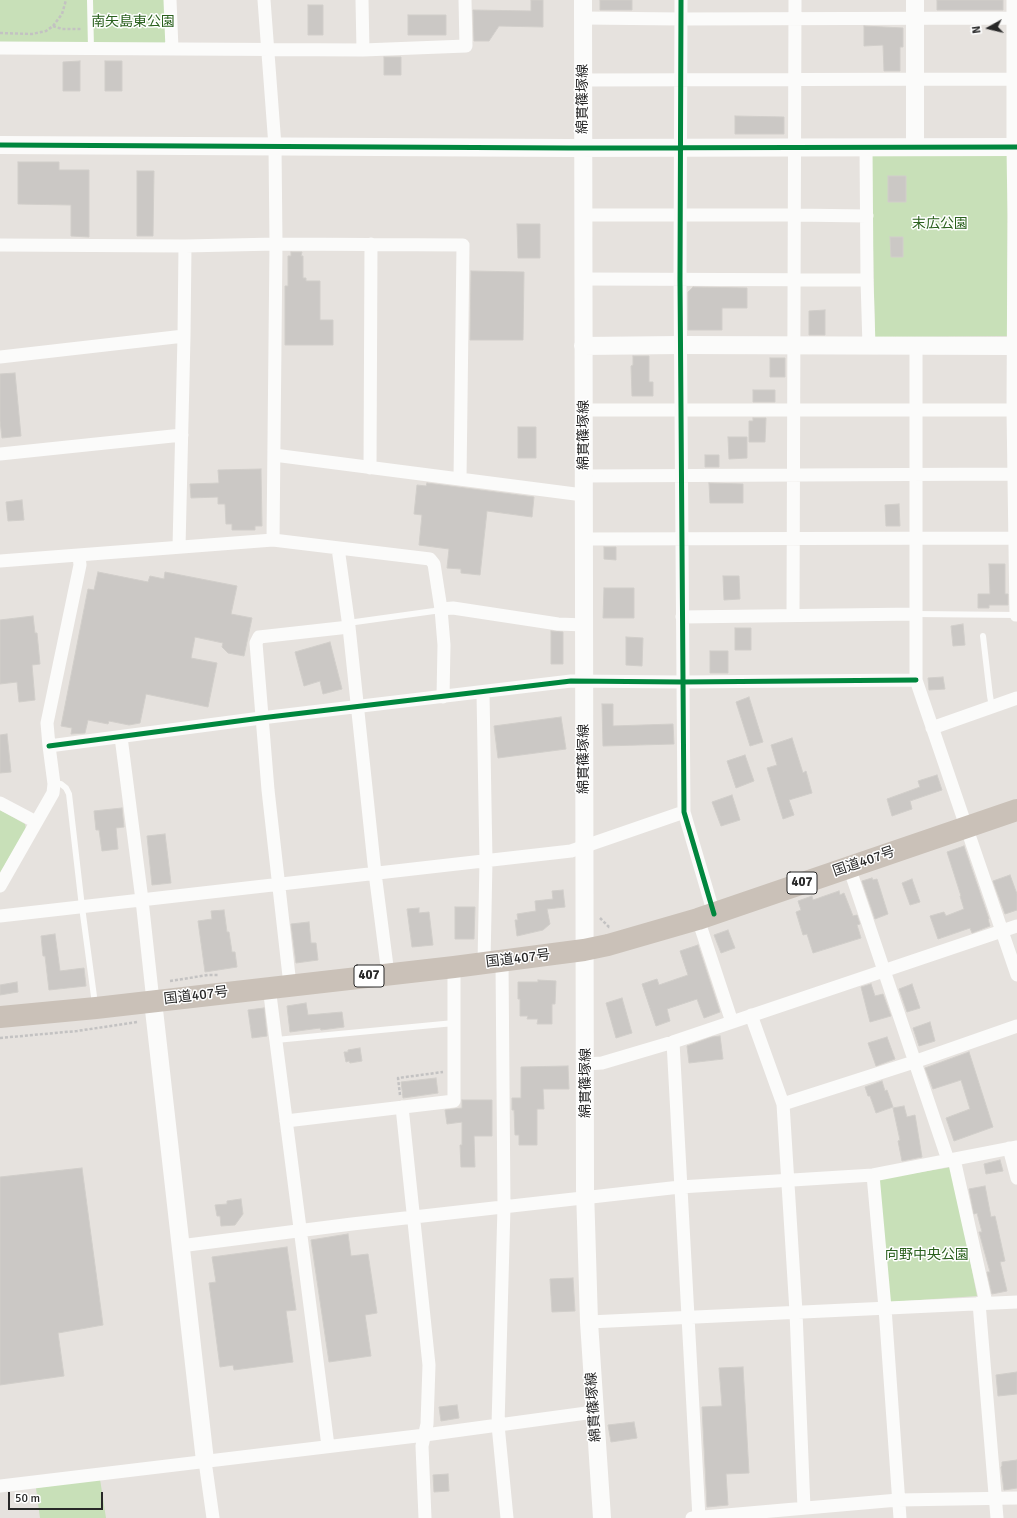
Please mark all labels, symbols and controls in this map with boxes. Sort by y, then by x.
north arrow [969,8,1009,48]
park label: 南矢島東公園 [91,14,175,30]
text: N [970,25,984,34]
street label: 綿貫篠塚線 [575,64,591,134]
park label: 末広公園 [912,216,968,232]
street label: 綿貫篠塚線 [576,400,592,470]
street label: 綿貫篠塚線 [576,724,592,794]
street label: 国道407号 [831,844,897,880]
road number: 407 [787,872,817,894]
street label: 国道407号 [485,947,551,971]
road number: 407 [354,965,384,987]
street label: 国道407号 [163,984,229,1008]
street label: 綿貫篠塚線 [578,1048,594,1118]
park label: 向野中央公園 [885,1247,969,1263]
street label: 綿貫篠塚線 [583,1371,605,1443]
scale bar [10,1484,105,1510]
text: 50 m [15,1491,40,1506]

